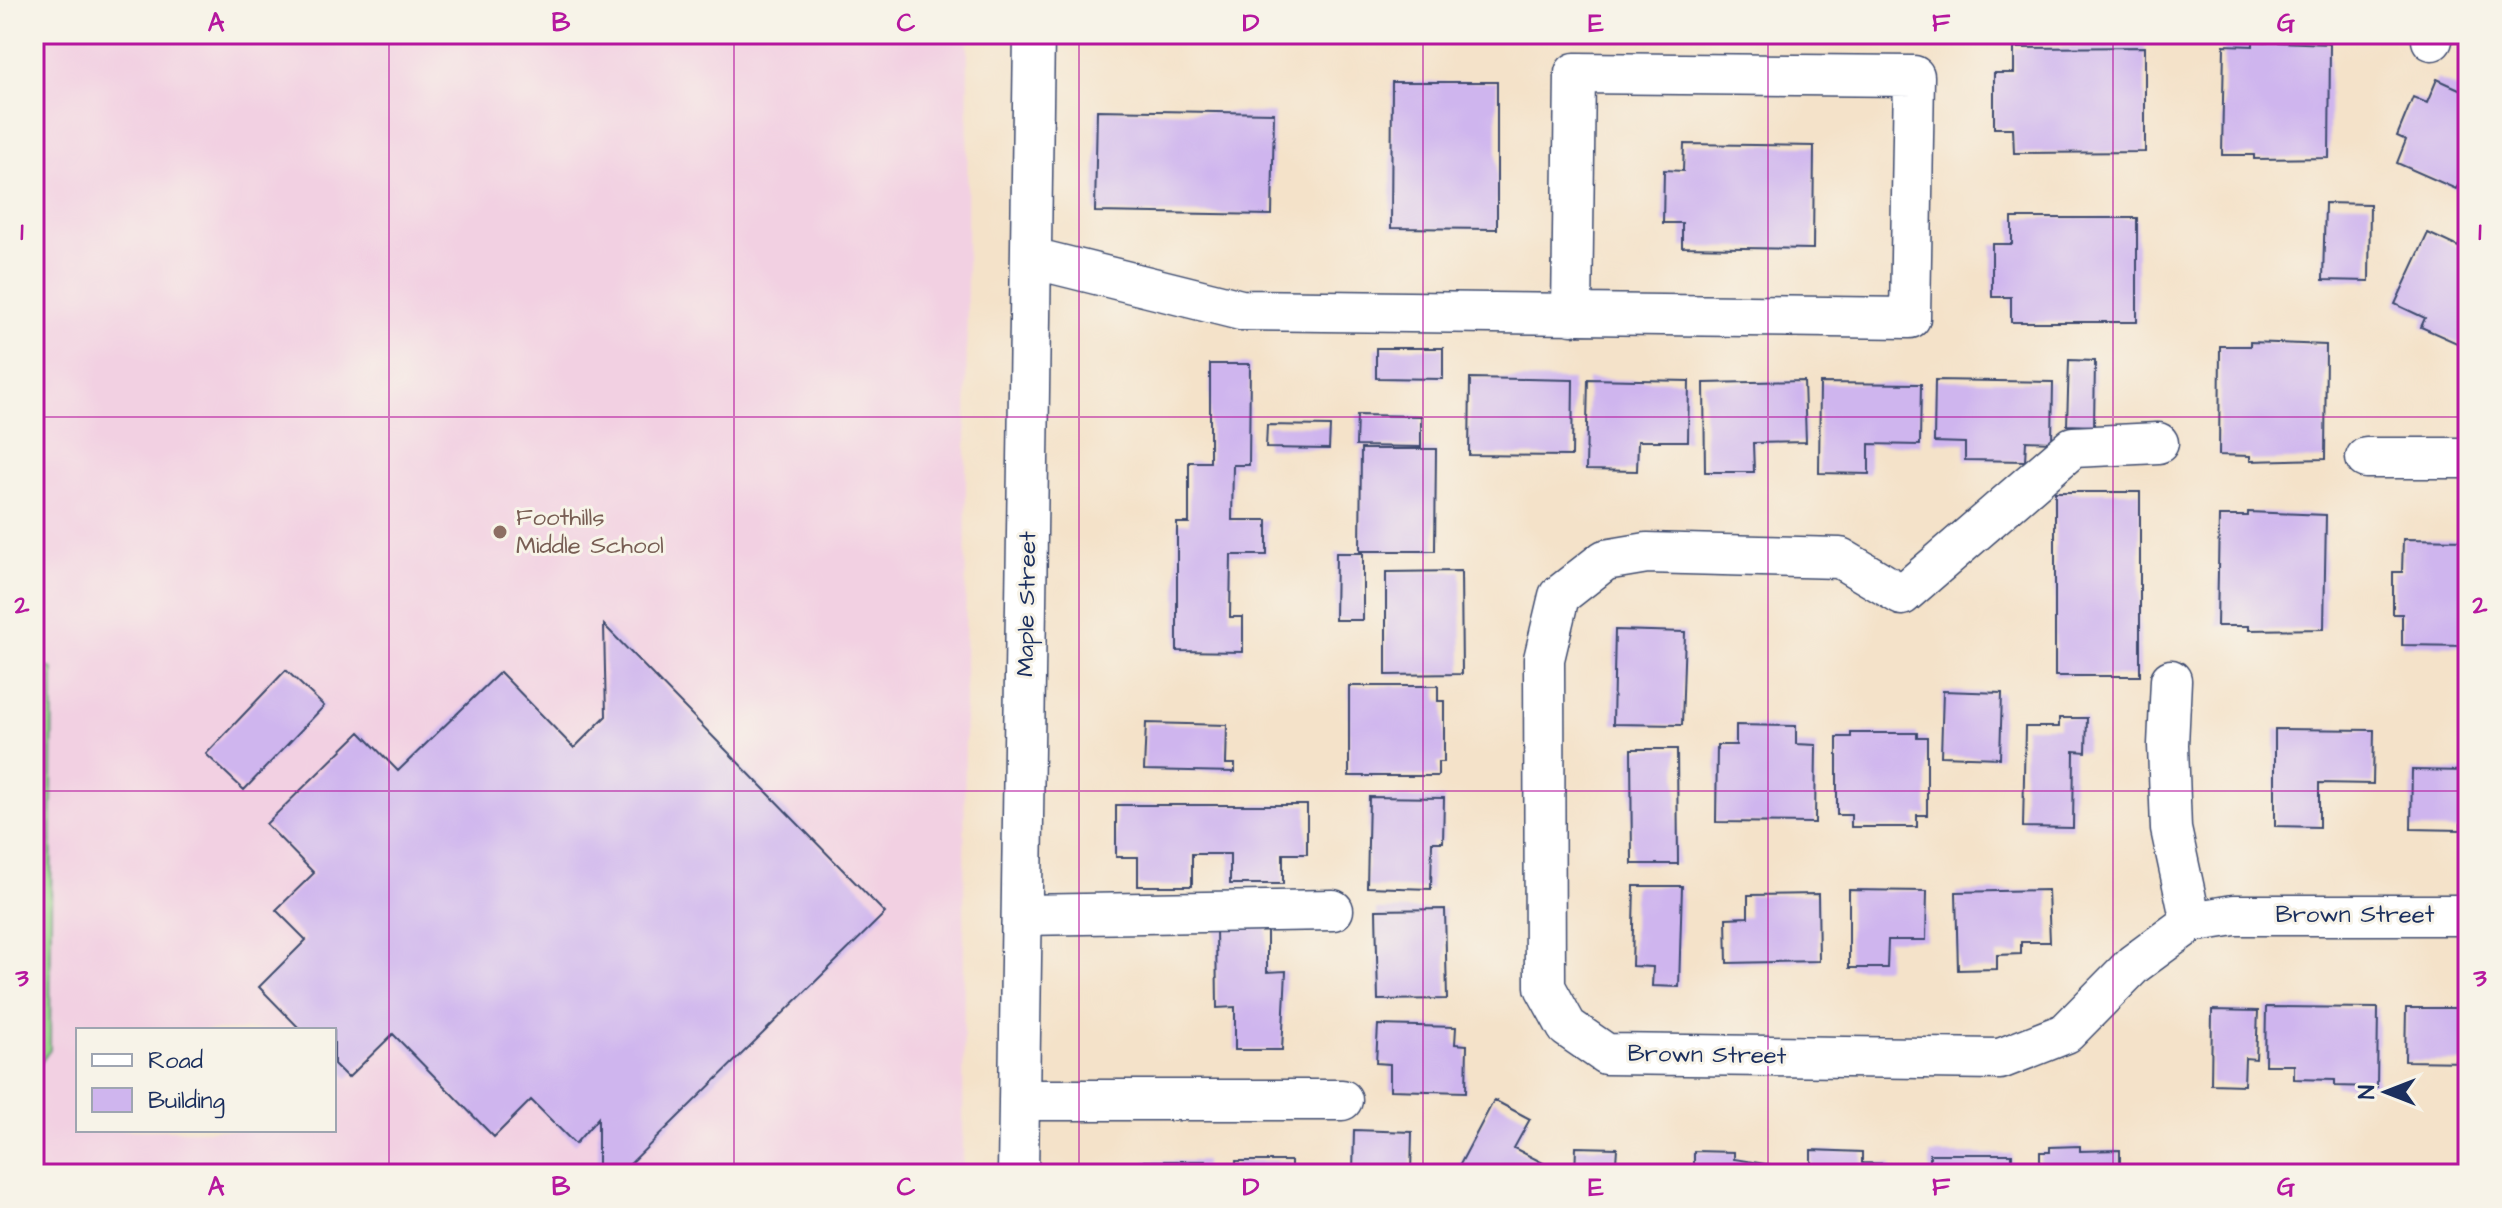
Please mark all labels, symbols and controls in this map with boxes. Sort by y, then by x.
text: A [208,5,225,41]
text: B [552,5,571,41]
text: C [897,5,916,41]
text: D [1243,5,1260,41]
text: E [1588,5,1604,41]
text: F [1932,5,1951,41]
text: G [2277,5,2295,41]
text: 1 [20,214,24,250]
text: 1 [2478,214,2482,250]
place label: Foothills Middle School [516,501,664,563]
marker: Foothills Middle School [491,523,509,541]
street label: Maple Street [1009,531,1045,677]
text: 2 [14,587,30,623]
text: 2 [2472,587,2488,623]
street label: Brown Street [2276,898,2435,932]
text: 3 [14,960,29,996]
text: 3 [2472,960,2487,996]
legend [76,1028,336,1132]
street label: Brown Street [1627,1037,1787,1073]
text: Road [148,1044,203,1078]
north arrow [2346,1052,2426,1132]
text: Building [148,1084,225,1119]
text: N [2352,1085,2383,1099]
text: A [208,1169,225,1205]
text: B [552,1169,571,1205]
text: C [897,1169,916,1205]
text: D [1243,1169,1260,1205]
text: E [1588,1169,1604,1205]
text: F [1932,1169,1951,1205]
text: G [2277,1169,2295,1205]

